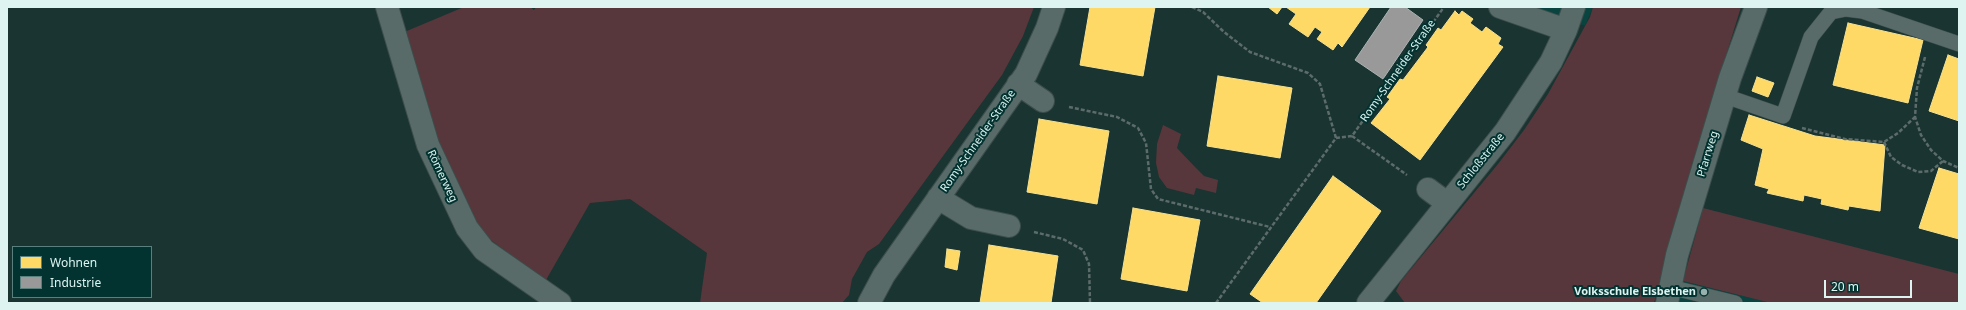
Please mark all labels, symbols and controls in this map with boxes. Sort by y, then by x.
street label: Romy-Schneider-Straße [1358,17,1438,125]
street label: Romy-Schneider-Straße [938,87,1018,195]
street label: Pfarrweg [1695,129,1721,179]
street label: Schloßstraße [1455,131,1507,191]
street label: Römerweg [424,148,460,204]
legend [12,246,152,298]
text: Wohnen [50,254,97,271]
scale bar [1826,272,1914,298]
text: Industrie [50,274,101,291]
text: 20 m [1831,278,1859,295]
place label: Volksschule Elsbethen [1574,285,1696,299]
marker: Volksschule Elsbethen [1699,287,1709,297]

